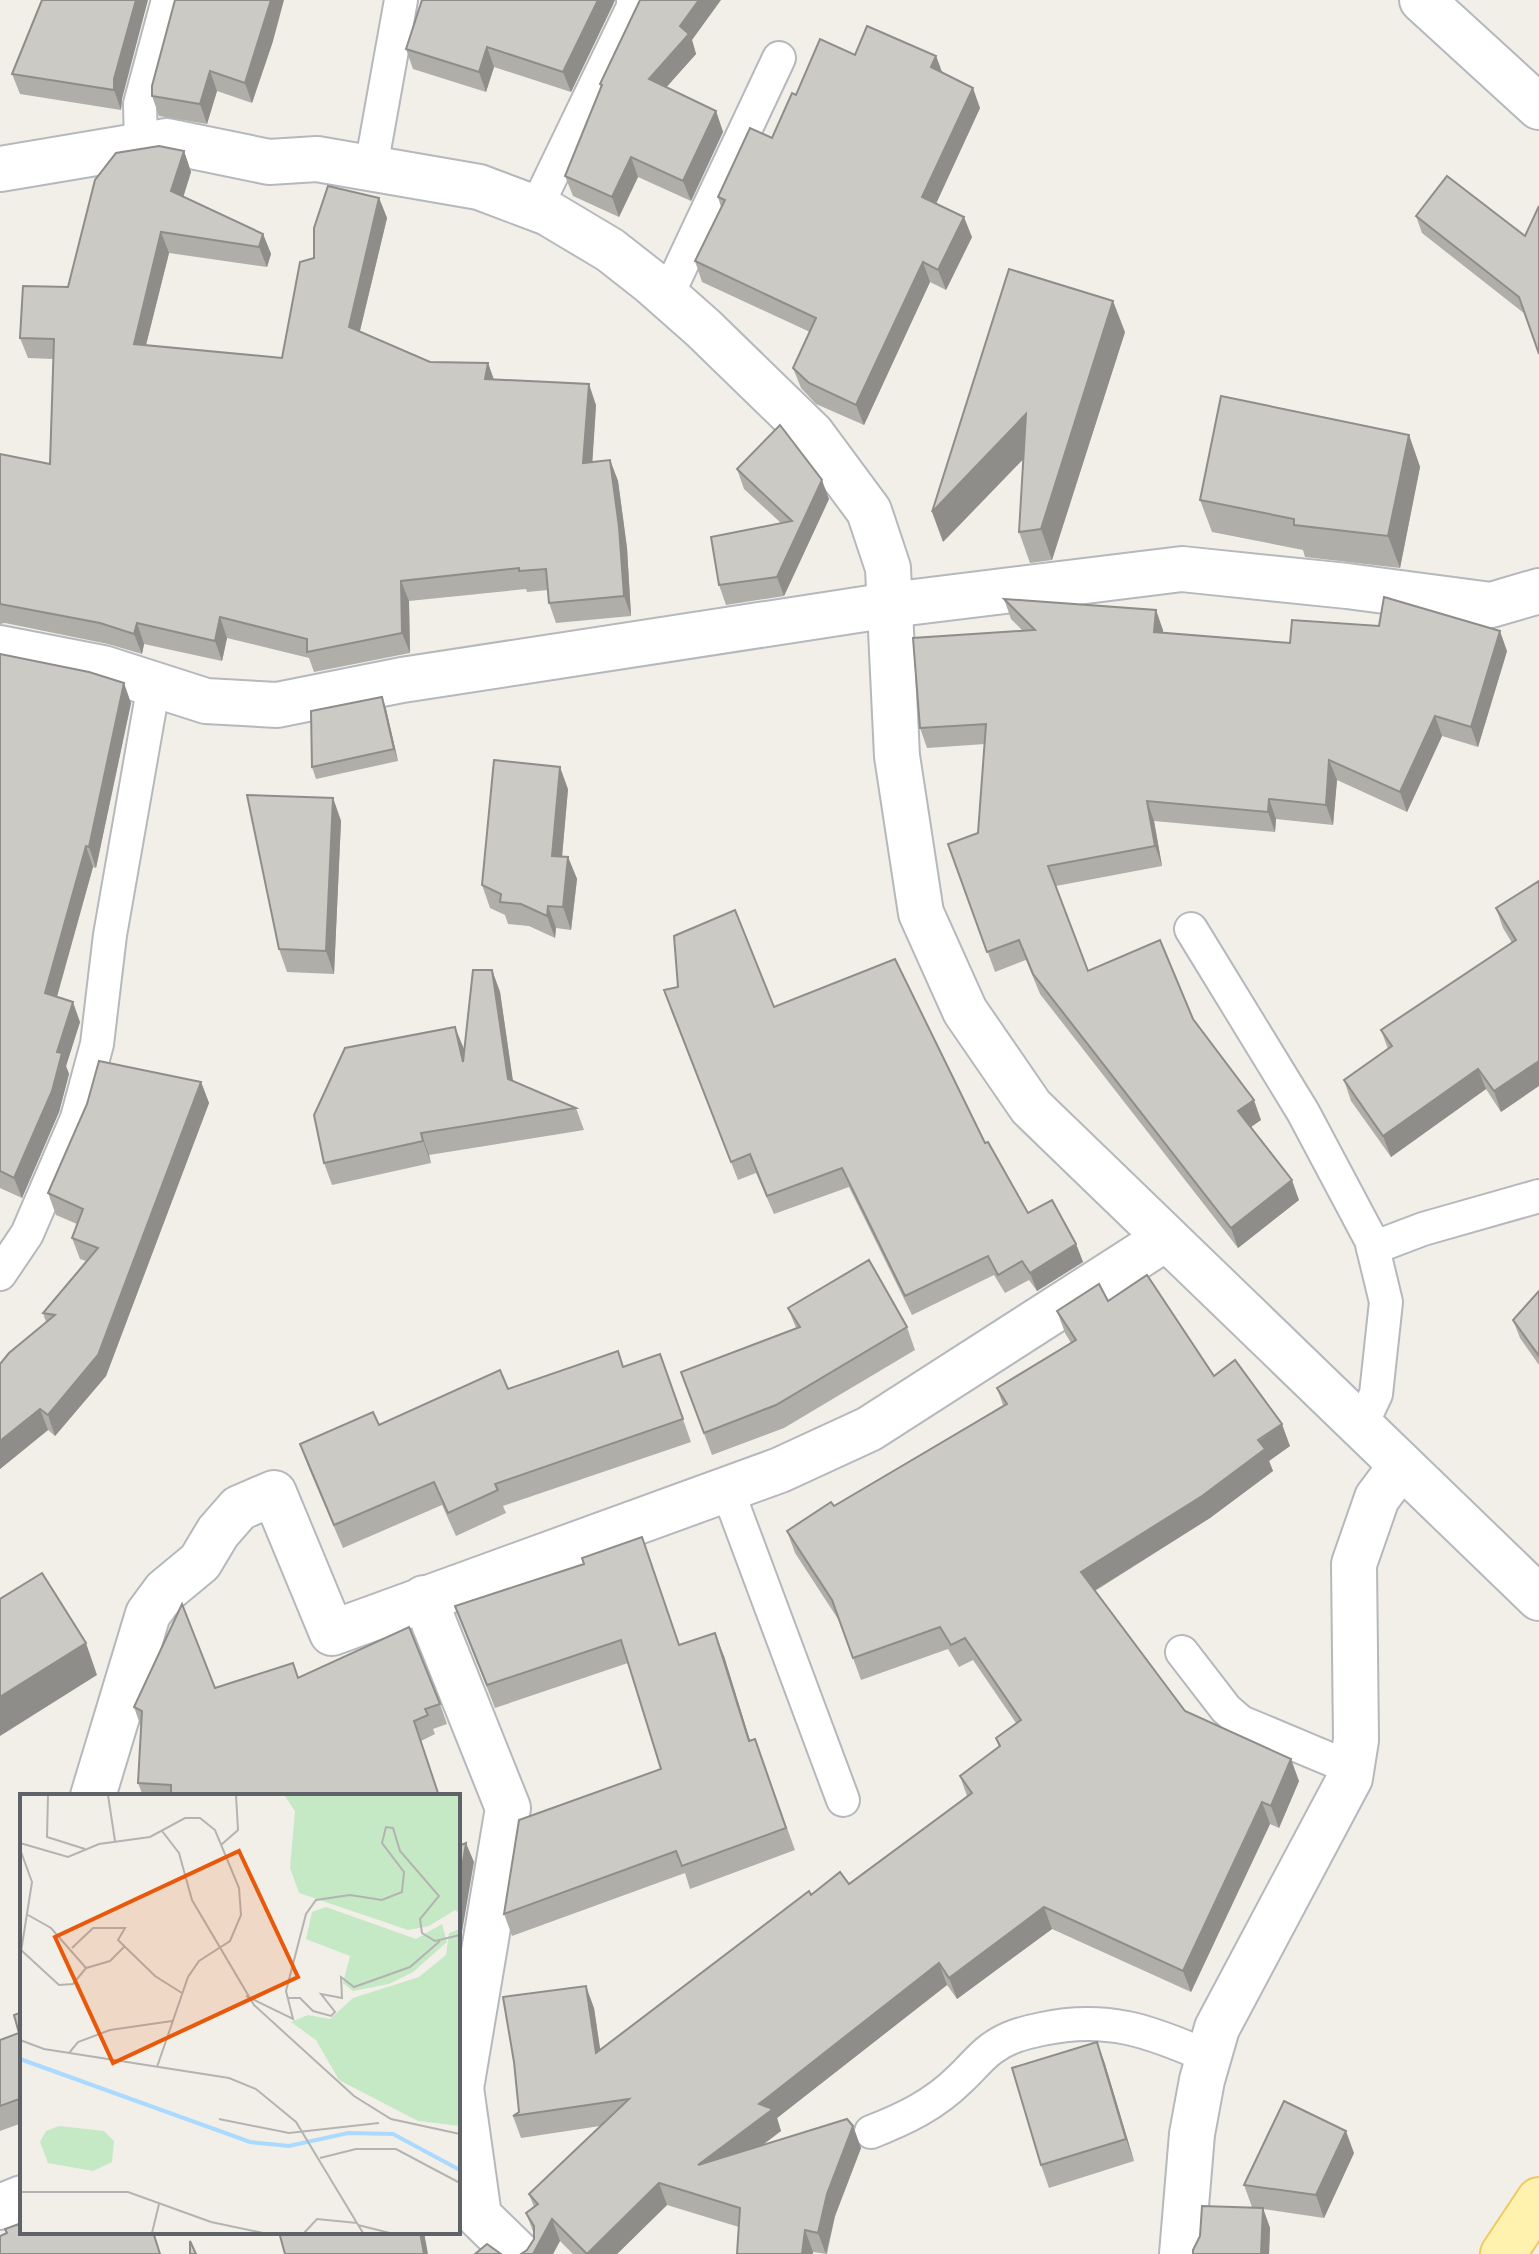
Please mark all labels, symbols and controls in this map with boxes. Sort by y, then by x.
inset map [20,1794,460,2234]

